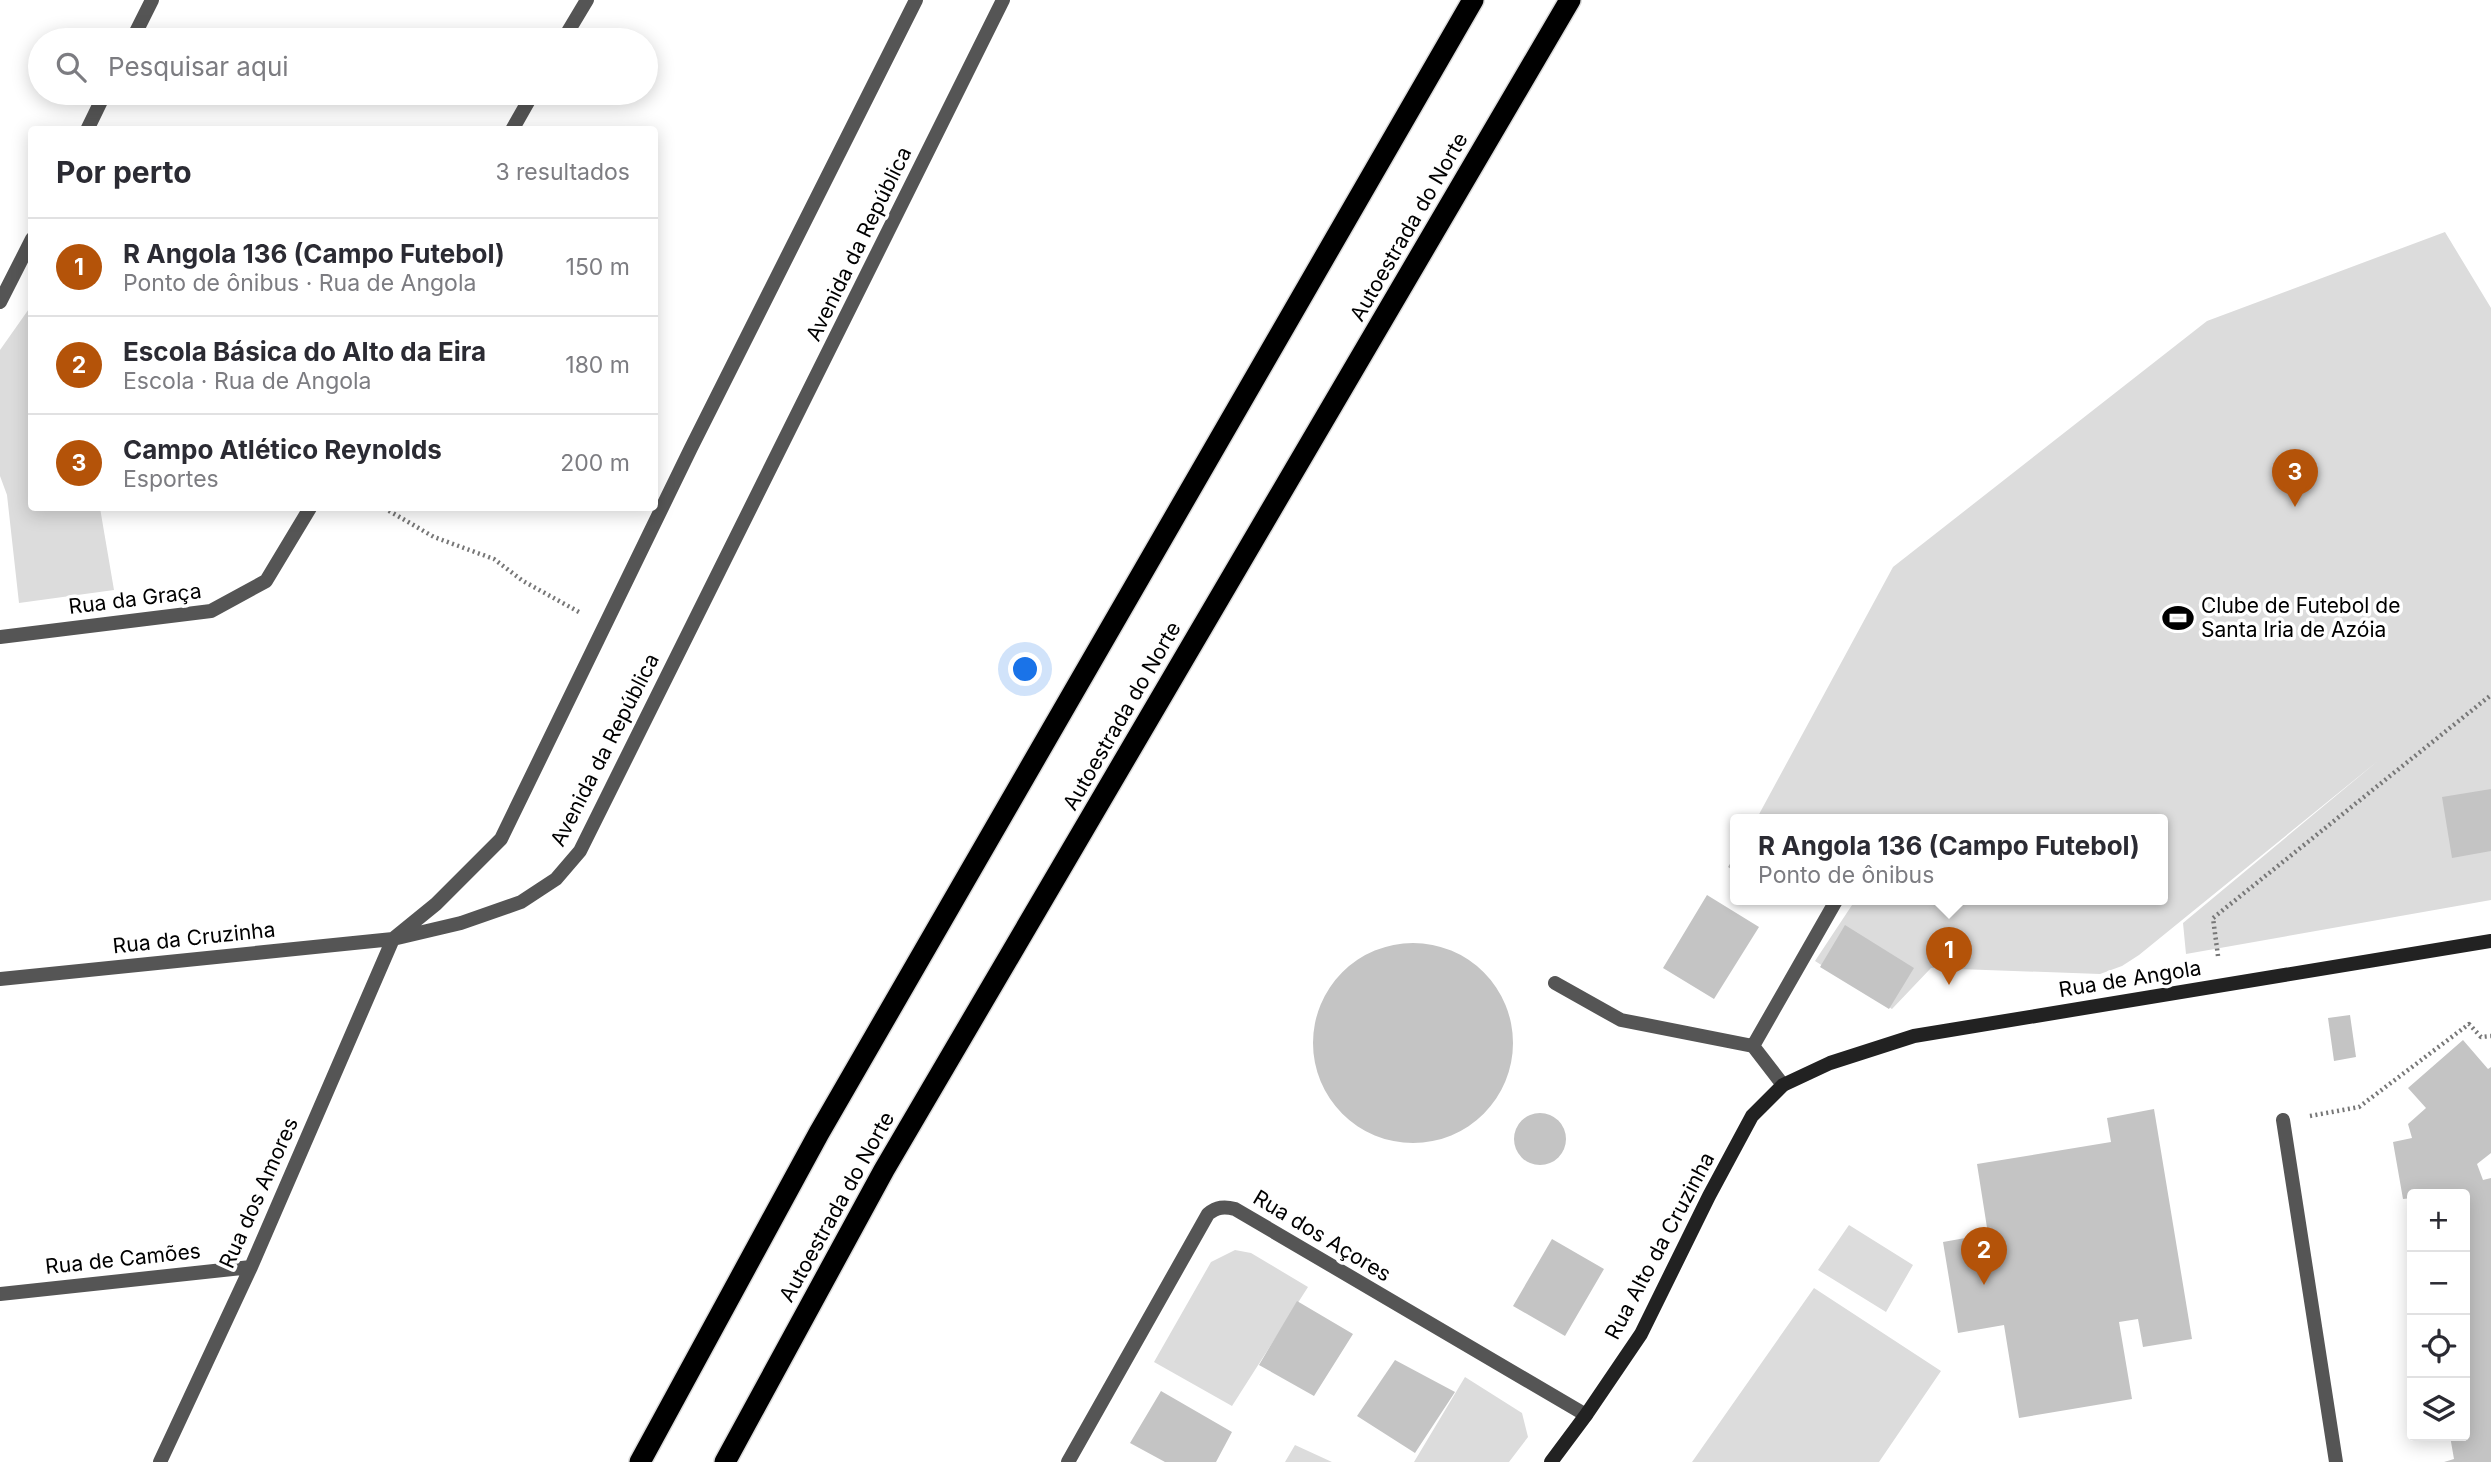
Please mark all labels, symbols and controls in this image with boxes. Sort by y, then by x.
search box [28,28,658,105]
icon: search [52,48,90,86]
text: Pesquisar aqui [108,51,289,82]
street label: Autoestrada do Norte [1344,128,1473,325]
street label: Avenida da República [801,143,916,345]
text: Por perto [56,154,192,190]
text: 3 resultados [495,158,630,186]
text: R Angola 136 (Campo Futebol) [123,238,505,269]
text: 1 [74,253,84,281]
text: 150 m [566,253,630,281]
text: Ponto de ônibus · Rua de Angola [123,269,476,297]
text: Escola Básica do Alto da Eira [123,336,486,367]
text: 2 [72,351,86,379]
text: 180 m [565,351,630,379]
text: Escola · Rua de Angola [123,367,372,395]
text: Campo Atlético Reynolds [123,434,442,465]
text: 3 [72,449,86,477]
text: 200 m [560,449,630,477]
pin: 3 [2272,449,2318,507]
text: Esportes [123,465,219,493]
street label: Rua da Graça [67,578,203,619]
place label: Clube de Futebol de Santa Iria de Azóia [2201,593,2400,642]
sports icon: Clube de Futebol de Santa Iria de Azóia [2161,601,2195,635]
street label: Autoestrada do Norte [1057,617,1186,814]
street label: Avenida da República [545,649,664,850]
your location [1008,652,1042,686]
popup [1730,814,2168,905]
text: R Angola 136 (Campo Futebol) [1758,830,2140,861]
text: Ponto de ônibus [1758,861,1934,889]
street label: Rua da Cruzinha [112,917,276,958]
pin: 1 [1926,927,1972,985]
street label: Rua de Angola [2057,955,2203,1002]
street label: Autoestrada do Norte [774,1107,899,1306]
street label: Rua dos Amores [214,1114,303,1272]
street label: Rua Alto da Cruzinha [1600,1148,1719,1344]
street label: Rua dos Açores [1249,1185,1396,1286]
map controls [2407,1189,2470,1441]
button: + [2407,1189,2470,1252]
pin: 2 [1961,1227,2007,1285]
street label: Rua de Camões [44,1238,202,1279]
button: − [2407,1252,2470,1315]
button: locate [2407,1315,2470,1378]
button: layers [2407,1378,2470,1441]

